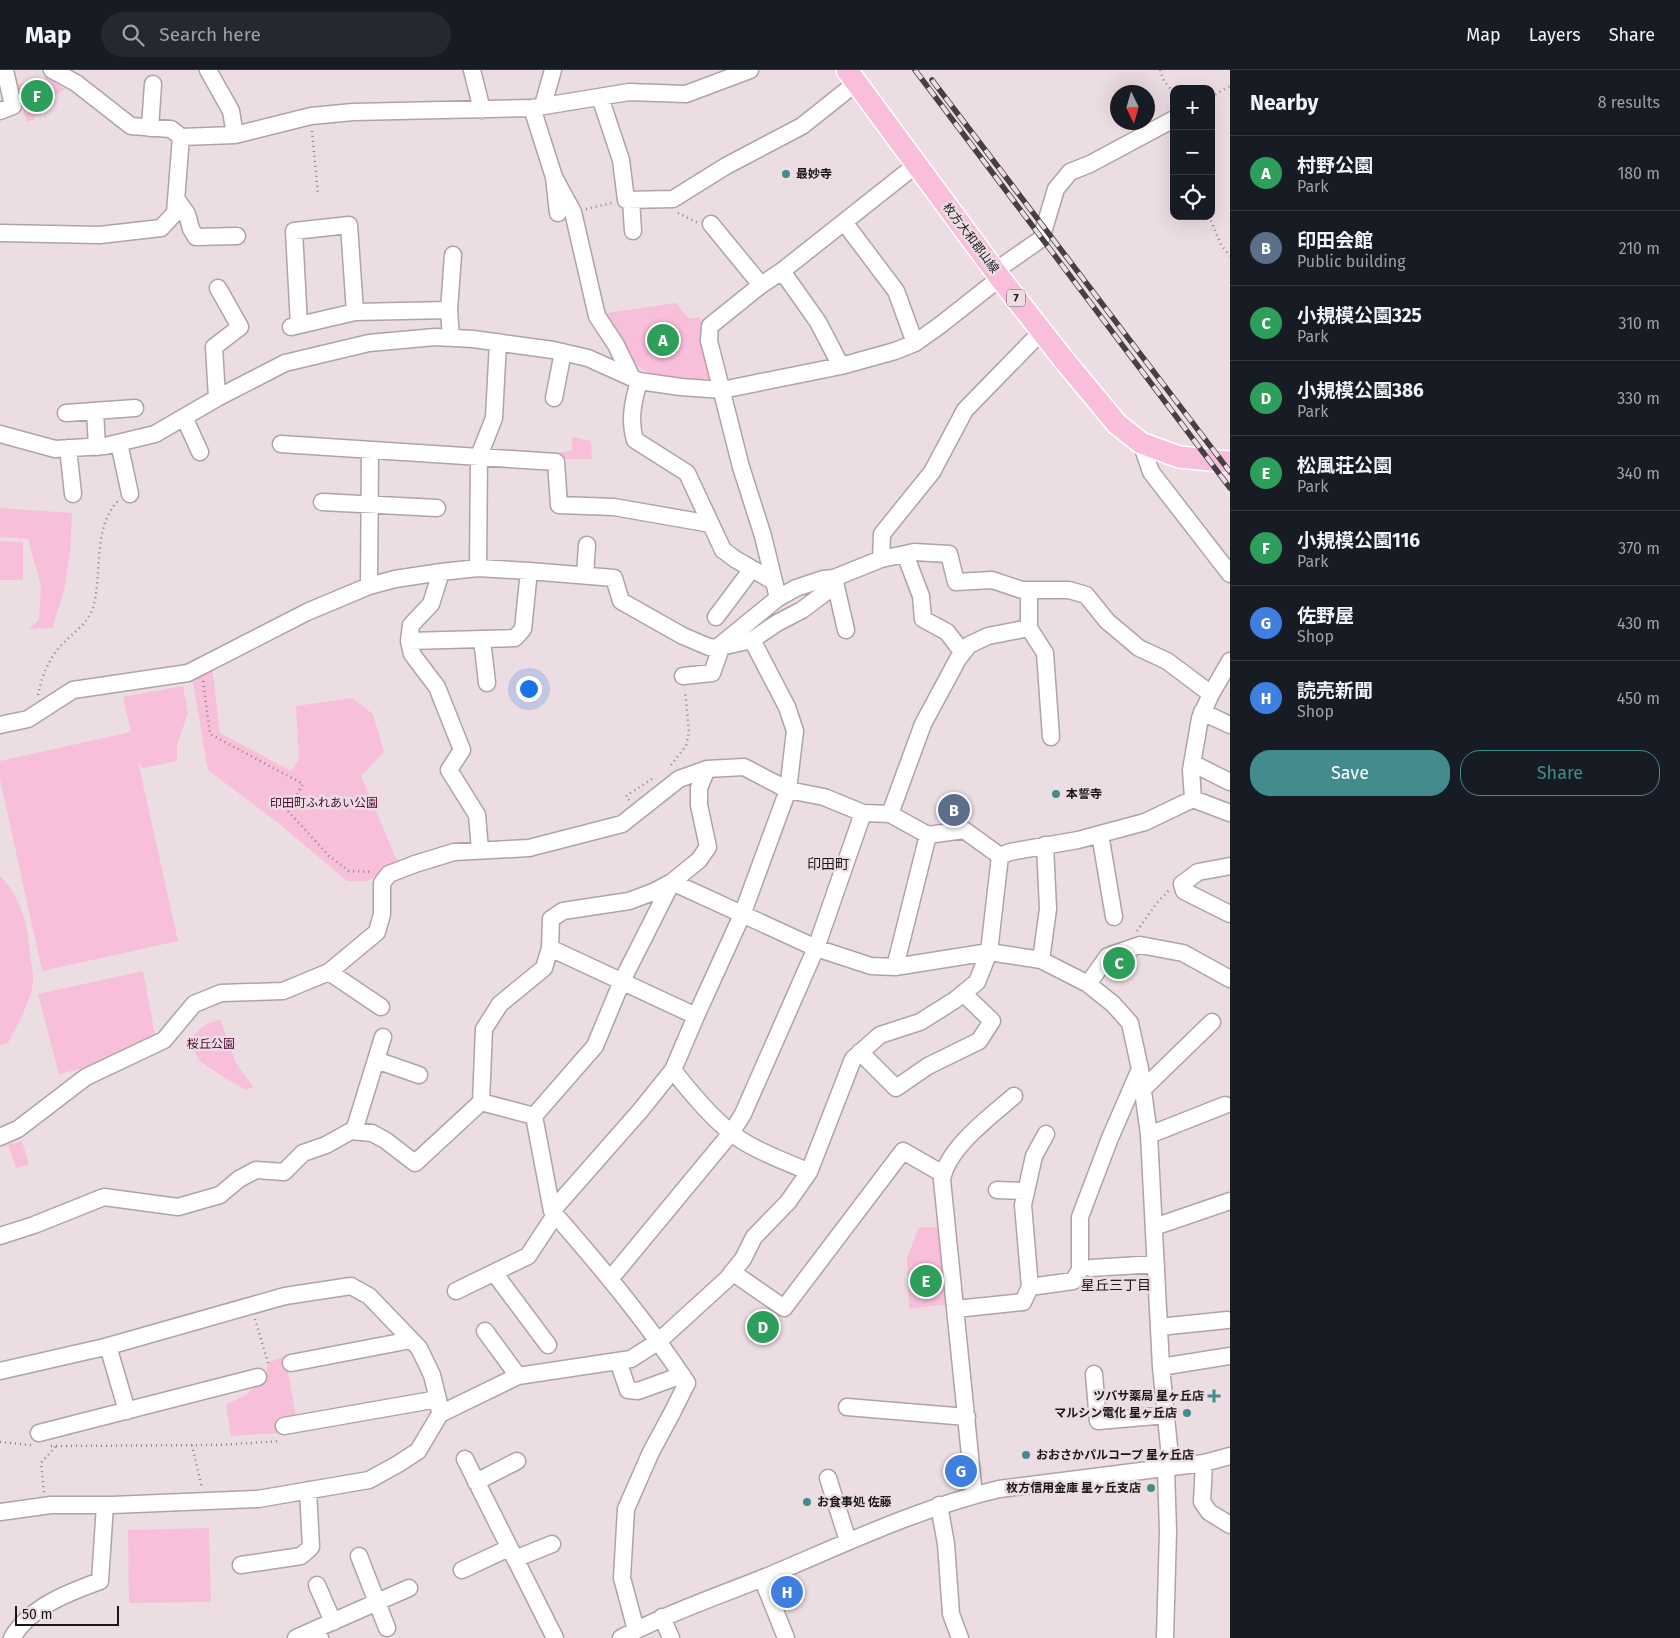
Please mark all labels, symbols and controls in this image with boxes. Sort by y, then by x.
search box [101,12,451,57]
text: Map [25,21,71,49]
icon: search [119,21,147,49]
text: Search here [159,23,261,46]
text: Map [1466,24,1501,46]
text: Layers [1529,24,1581,46]
text: Share [1609,24,1655,46]
pin: F [21,77,53,115]
north arrow [1110,85,1155,130]
map controls [1170,85,1215,220]
button: + [1170,85,1215,130]
text: Nearby [1250,90,1318,116]
text: 8 results [1598,93,1660,112]
button: − [1170,130,1215,175]
text: 村野公園 [1297,154,1373,177]
text: A [1261,164,1271,183]
text: 180 m [1617,164,1660,183]
place label: 最妙寺 [796,167,832,181]
marker: 最妙寺 [780,168,792,180]
button: locate [1170,175,1215,220]
text: Park [1297,177,1329,196]
street label: 枚方大和郡山線 [940,200,1002,276]
text: 印田会館 [1297,229,1373,252]
text: B [1261,239,1271,258]
text: 210 m [1619,239,1660,258]
text: Public building [1297,252,1405,271]
road number: 7 [1007,290,1025,307]
text: 小規模公園325 [1297,304,1422,327]
text: C [1261,314,1271,333]
text: 310 m [1619,314,1660,333]
pin: A [647,321,679,359]
text: Park [1297,327,1329,346]
text: 小規模公園386 [1297,379,1424,402]
text: D [1261,389,1271,408]
text: 330 m [1617,389,1660,408]
text: Park [1297,402,1329,421]
text: 松風荘公園 [1297,454,1392,477]
text: E [1262,464,1270,483]
text: 340 m [1617,464,1660,483]
text: Park [1297,477,1329,496]
text: 小規模公園116 [1297,529,1420,552]
text: F [1262,539,1270,558]
text: 370 m [1618,539,1660,558]
text: Park [1297,552,1329,571]
text: 佐野屋 [1297,604,1354,627]
text: G [1261,614,1271,633]
text: 430 m [1617,614,1660,633]
text: Shop [1297,627,1334,646]
your location [516,676,542,702]
text: 読売新聞 [1297,679,1373,702]
text: H [1261,689,1271,708]
text: 450 m [1617,689,1660,708]
text: Shop [1297,702,1334,721]
button: Save [1250,750,1450,796]
button: Share [1460,750,1660,796]
place label: 本誓寺 [1066,787,1102,801]
marker: 本誓寺 [1050,788,1062,800]
pin: B [938,791,970,829]
park label: 印田町ふれあい公園 [270,796,378,810]
district label: 印田町 [807,856,849,873]
pin: C [1103,944,1135,982]
park label: 桜丘公園 [187,1037,235,1051]
pin: E [910,1262,942,1300]
district label: 星丘三丁目 [1081,1277,1151,1294]
pin: D [747,1308,779,1346]
place label: ツバサ薬局 星ヶ丘店 [1093,1389,1204,1403]
marker: ツバサ薬局 星ヶ丘店 [1208,1390,1220,1402]
place label: マルシン電化 星ヶ丘店 [1054,1406,1177,1420]
marker: マルシン電化 星ヶ丘店 [1181,1407,1193,1419]
place label: おおさかパルコープ 星ヶ丘店 [1036,1448,1194,1462]
marker: おおさかパルコープ 星ヶ丘店 [1020,1449,1032,1461]
pin: G [945,1452,977,1490]
place label: 枚方信用金庫 星ヶ丘支店 [1006,1481,1141,1495]
marker: 枚方信用金庫 星ヶ丘支店 [1145,1482,1157,1494]
place label: お食事処 佐藤 [817,1495,892,1509]
marker: お食事処 佐藤 [801,1496,813,1508]
pin: H [771,1573,803,1611]
scale bar [15,1603,119,1626]
text: 50 m [22,1606,53,1623]

